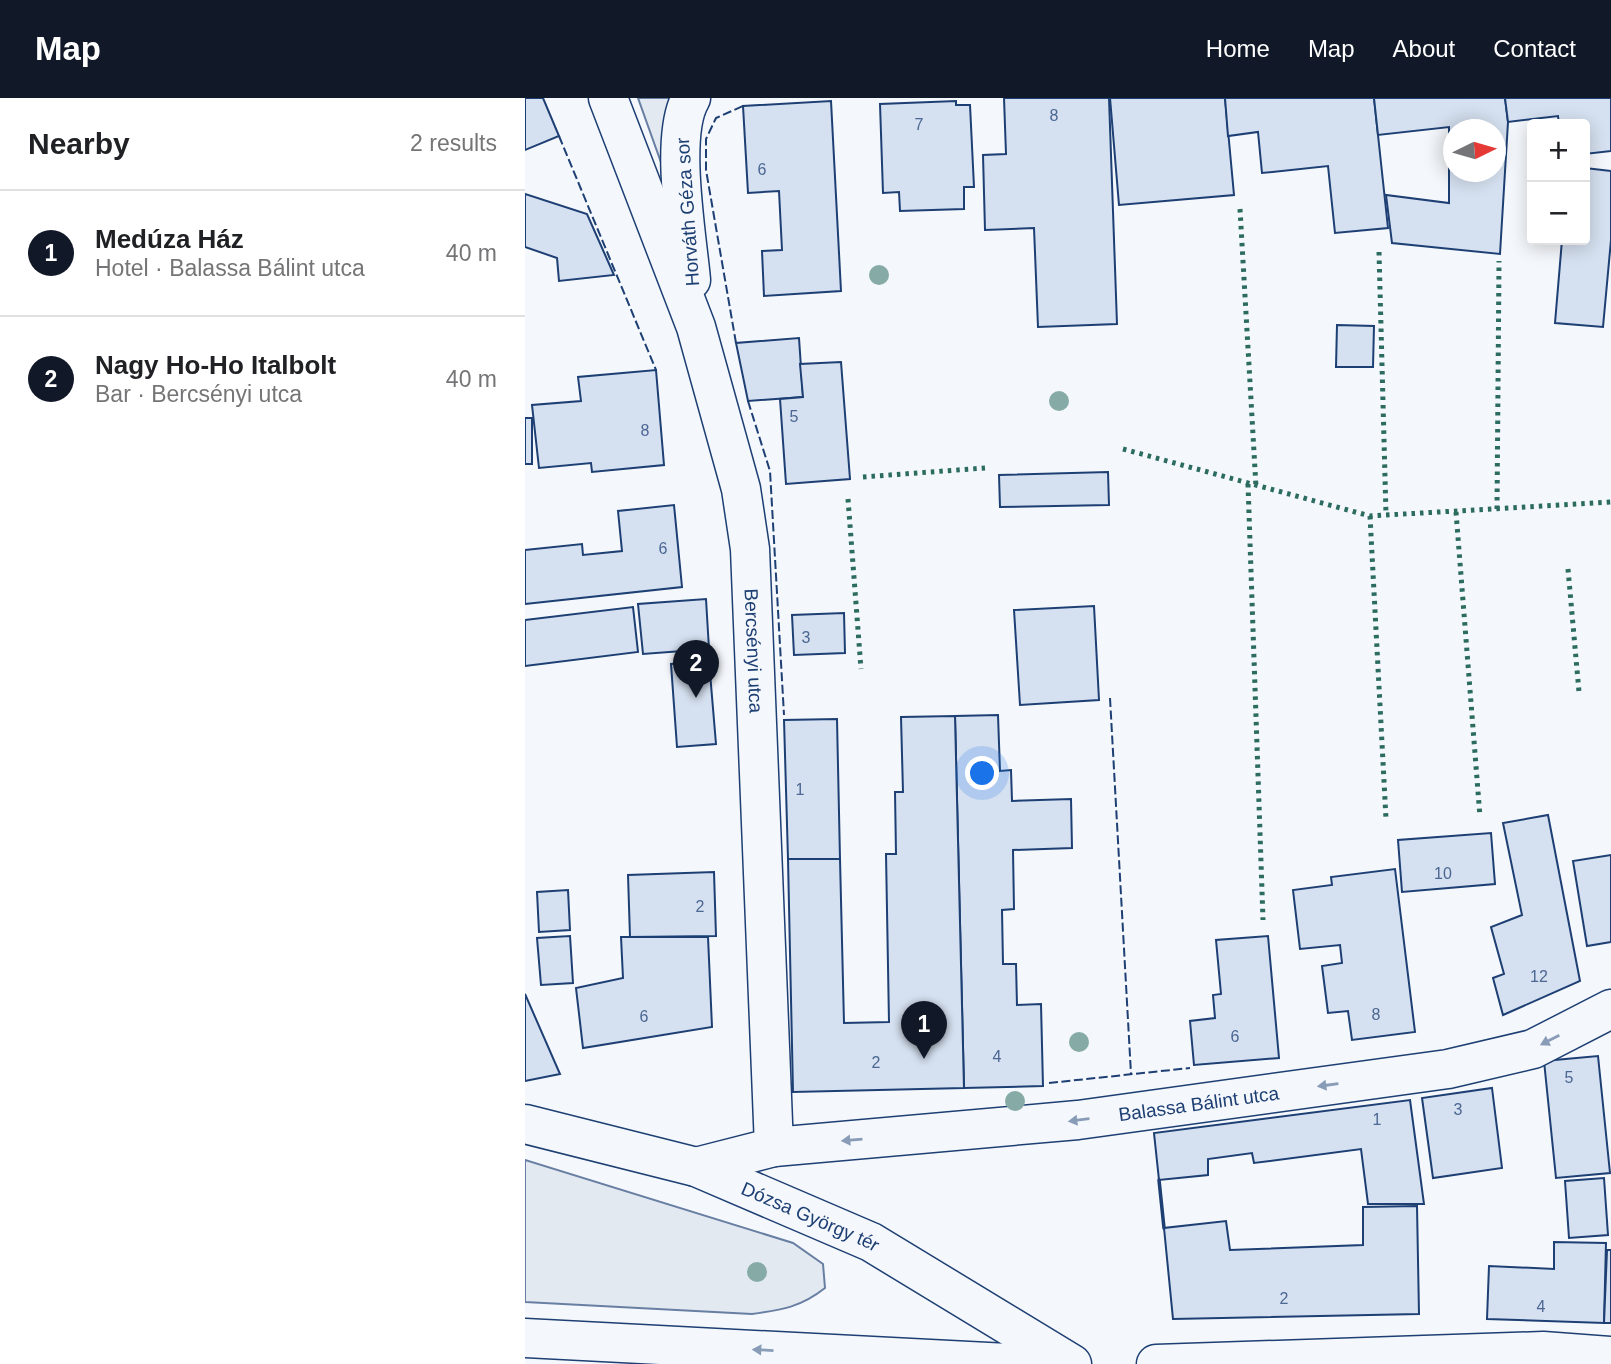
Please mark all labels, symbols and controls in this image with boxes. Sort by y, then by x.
text: Map [35,30,101,67]
text: Home [1206,35,1270,62]
text: Map [1308,35,1355,62]
text: About [1393,35,1455,62]
text: Contact [1493,35,1576,62]
house number: 8 [1050,107,1059,124]
house number: 7 [915,116,924,133]
north arrow [1443,119,1506,182]
map controls [1527,119,1590,245]
button: + [1527,119,1590,182]
text: Nearby [28,127,130,160]
text: 2 results [410,130,497,156]
street label: Horváth Géza sor [672,136,703,287]
house number: 6 [758,161,767,178]
button: − [1527,182,1590,245]
text: Medúza Ház [95,224,244,254]
text: 1 [45,240,57,266]
text: 40 m [446,240,497,266]
text: Hotel · Balassa Bálint utca [95,255,365,281]
text: Nagy Ho-Ho Italbolt [95,350,336,380]
text: 2 [45,366,57,392]
text: 40 m [446,366,497,392]
text: Bar · Bercsényi utca [95,381,302,407]
house number: 5 [790,408,799,425]
house number: 8 [641,422,650,439]
house number: 6 [659,540,668,557]
street label: Bercsényi utca [741,588,767,714]
house number: 3 [802,629,811,646]
pin: 2 [673,640,719,698]
your location [965,756,999,790]
house number: 1 [796,781,805,798]
house number: 10 [1434,865,1452,882]
house number: 2 [696,898,705,915]
house number: 12 [1530,968,1548,985]
pin: 1 [901,1001,947,1059]
house number: 8 [1372,1006,1381,1023]
house number: 6 [640,1008,649,1025]
house number: 6 [1231,1028,1240,1045]
one-way arrow [1540,1035,1560,1046]
house number: 4 [993,1048,1002,1065]
house number: 2 [872,1054,881,1071]
house number: 5 [1565,1069,1574,1086]
one-way arrow [1317,1080,1339,1091]
street label: Balassa Bálint utca [1117,1082,1281,1125]
house number: 3 [1454,1101,1463,1118]
house number: 1 [1373,1111,1382,1128]
one-way arrow [1067,1114,1089,1125]
one-way arrow [841,1135,863,1146]
street label: Dózsa György tér [738,1178,884,1256]
house number: 2 [1280,1290,1289,1307]
house number: 4 [1537,1298,1546,1315]
one-way arrow [751,1344,773,1355]

